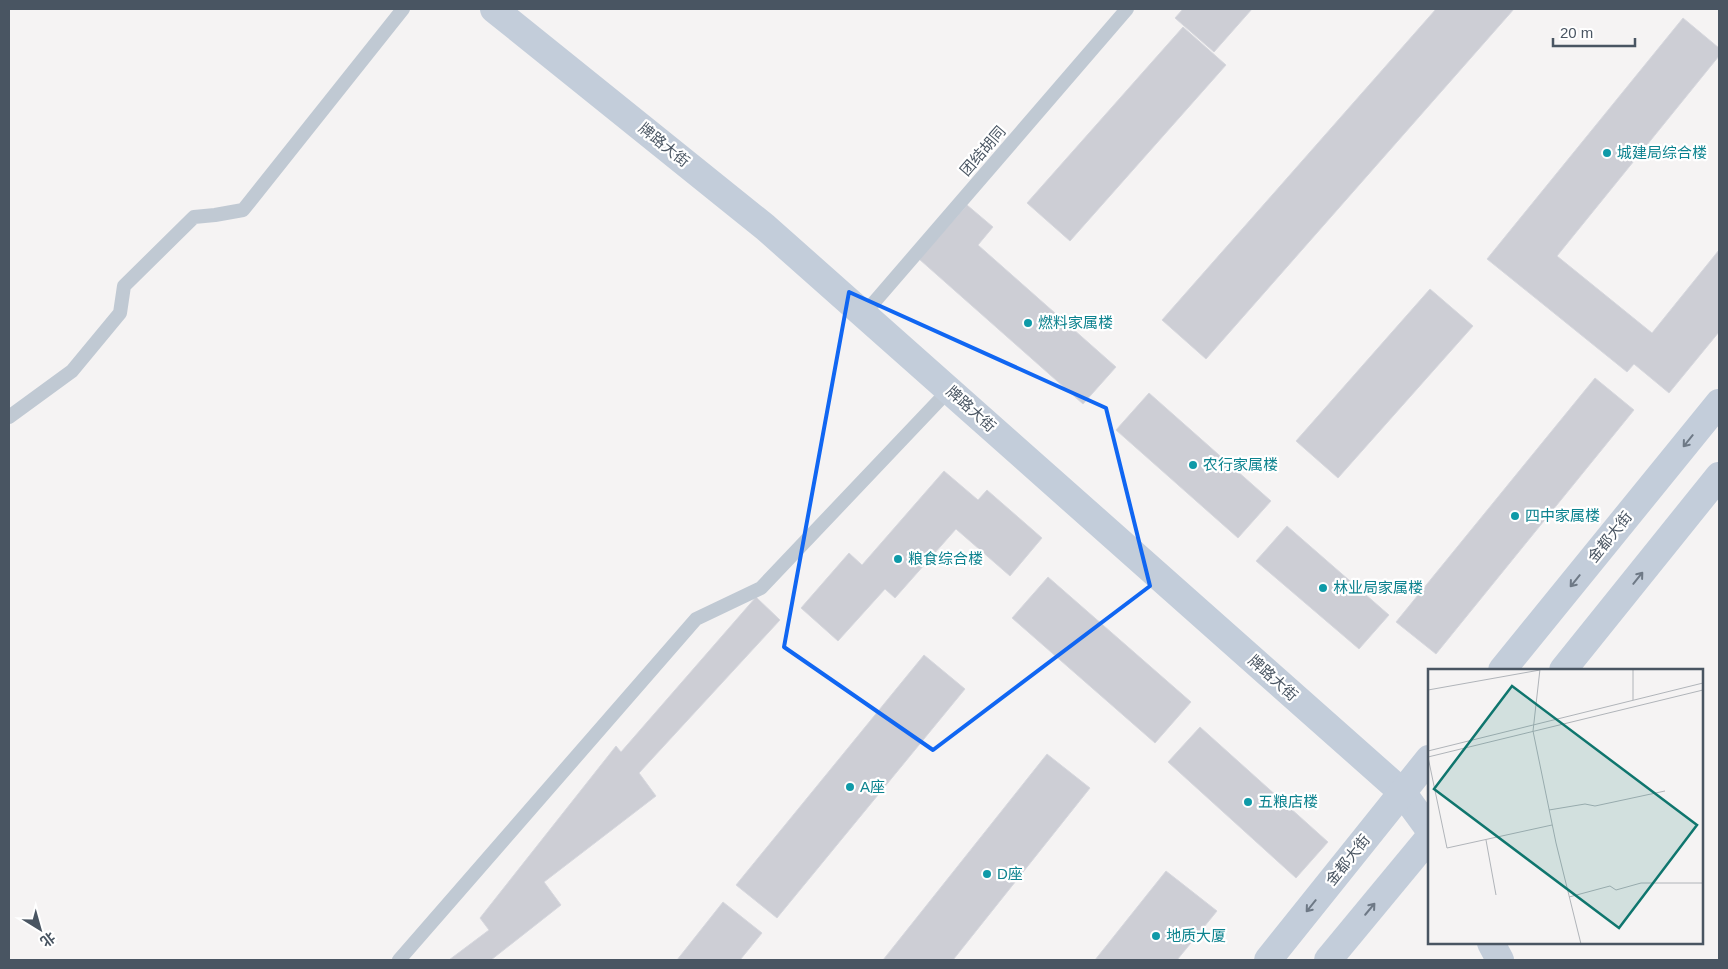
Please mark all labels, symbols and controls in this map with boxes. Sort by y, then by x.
scale bar [1553,15,1636,47]
text: 20 m [1560,24,1593,41]
street label: 牌路大街 [636,119,693,170]
street label: 团结胡同 [957,122,1009,179]
place label: 城建局综合楼 [1617,144,1707,161]
marker: 城建局综合楼 [1601,147,1613,159]
place label: 燃料家属楼 [1038,314,1113,331]
marker: 燃料家属楼 [1022,317,1034,329]
street label: 牌路大街 [943,382,999,435]
one-way arrow [1683,434,1694,447]
place label: 农行家属楼 [1203,456,1278,473]
marker: 农行家属楼 [1187,459,1199,471]
place label: 四中家属楼 [1525,507,1600,524]
street label: 金都大街 [1584,508,1635,565]
marker: 四中家属楼 [1509,510,1521,522]
place label: 粮食综合楼 [908,550,983,567]
marker: 粮食综合楼 [892,553,904,565]
one-way arrow [1632,571,1643,584]
one-way arrow [1569,574,1580,587]
place label: 林业局家属楼 [1333,579,1423,596]
marker: 林业局家属楼 [1317,582,1329,594]
street label: 牌路大街 [1245,651,1301,704]
inset map [1428,669,1703,944]
place label: A座 [860,778,885,795]
marker: A座 [844,781,856,793]
place label: 五粮店楼 [1258,793,1318,810]
marker: 五粮店楼 [1242,796,1254,808]
street label: 金都大街 [1322,831,1373,888]
place label: D座 [997,865,1023,882]
marker: D座 [981,868,993,880]
one-way arrow [1306,899,1316,913]
one-way arrow [1365,903,1376,916]
north arrow [15,904,65,954]
place label: 地质大厦 [1166,927,1226,944]
text: 北 [37,929,58,950]
marker: 地质大厦 [1150,930,1162,942]

